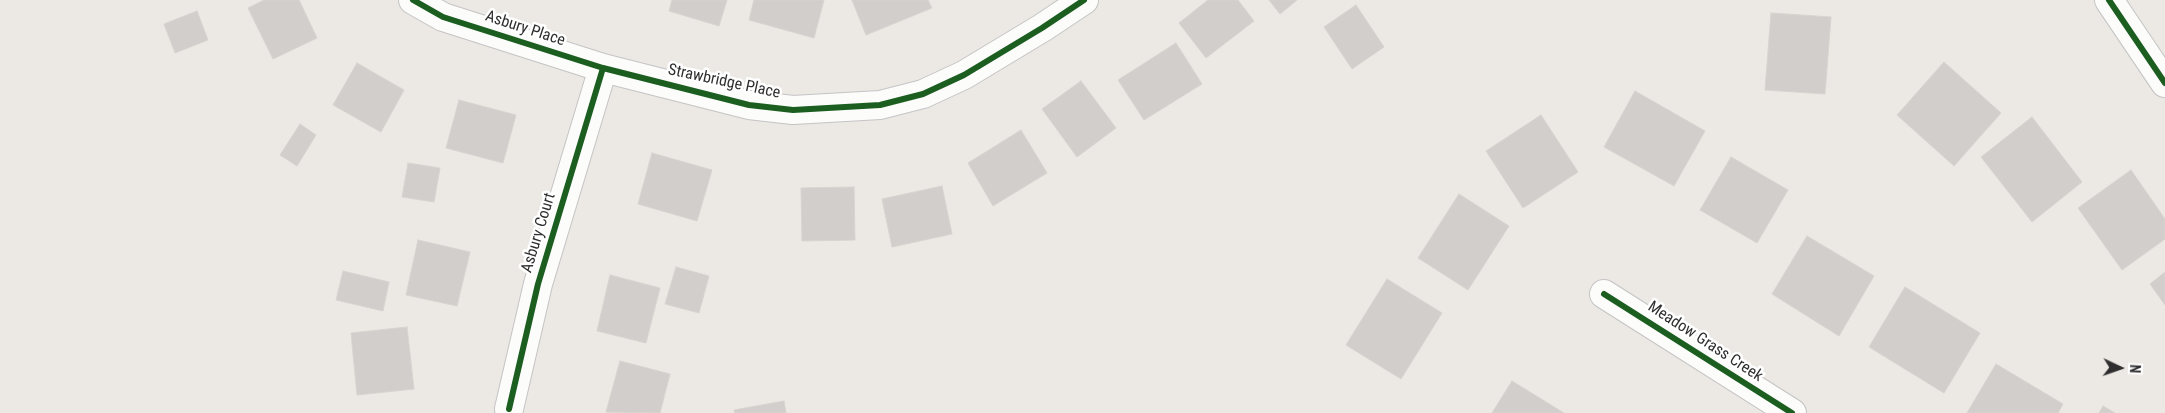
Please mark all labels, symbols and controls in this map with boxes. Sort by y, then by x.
street label: Asbury Place [483,7,567,51]
street label: Strawbridge Place [666,61,782,103]
street label: Asbury Court [518,191,560,275]
street label: Meadow Grass Creek [1644,298,1766,386]
north arrow [2095,343,2145,393]
text: N [2127,364,2143,373]

